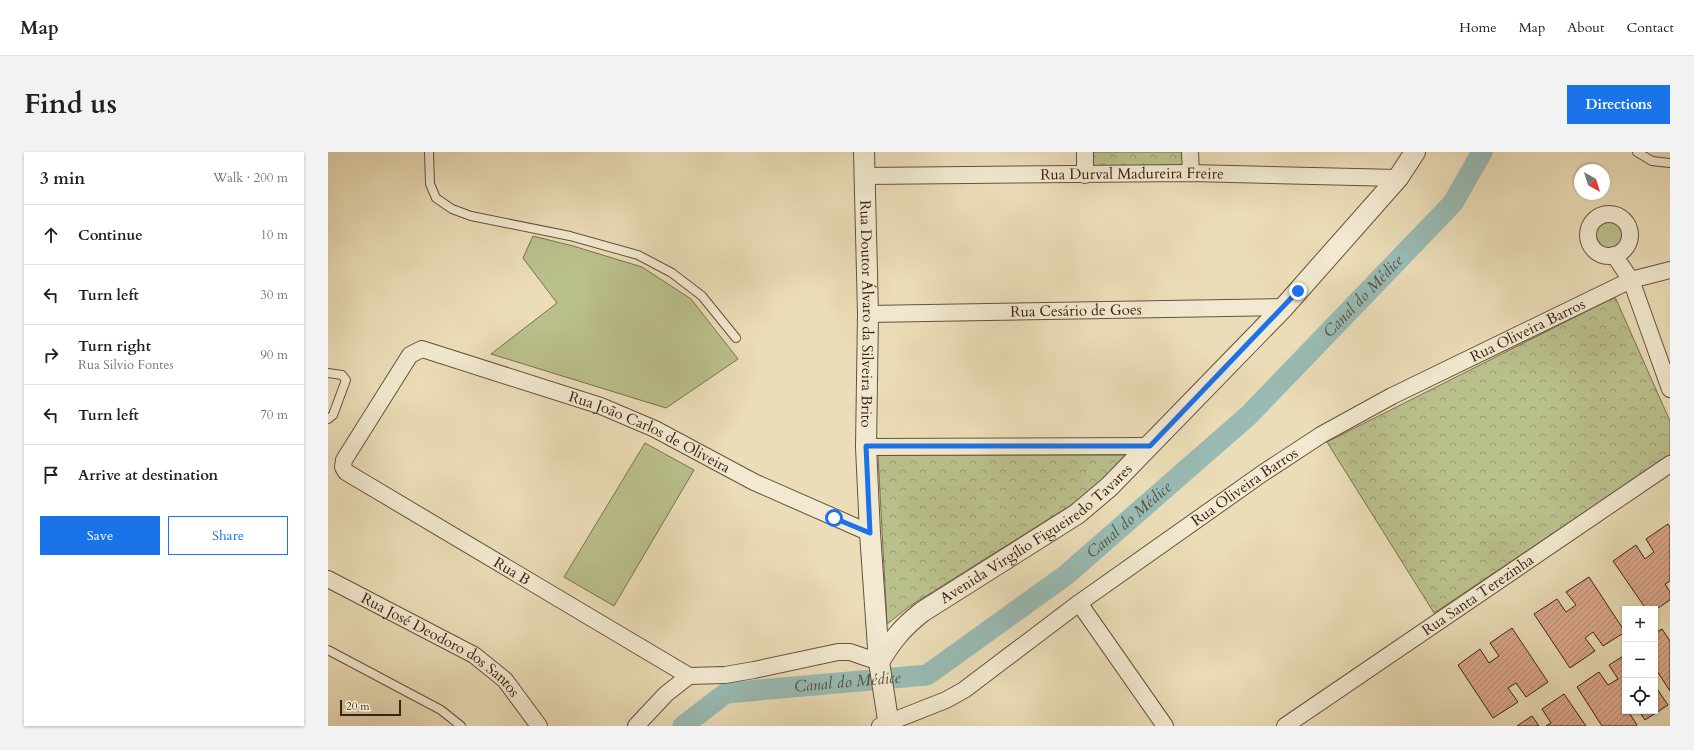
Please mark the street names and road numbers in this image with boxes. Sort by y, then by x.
street label: Rua Durval Madureira Freire [1040,163,1224,184]
street label: Rua Doutor Álvaro da Silveira Brito [855,200,878,428]
street label: Rua Oliveira Barros [1467,294,1588,367]
street label: Rua Cesário de Goes [1010,299,1142,322]
street label: Rua João Carlos de Oliveira [566,386,734,478]
street label: Rua Oliveira Barros [1187,443,1302,531]
street label: Avenida Virgílio Figueiredo Tavares [936,459,1137,608]
street label: Rua Santa Terezinha [1418,549,1538,640]
street label: Rua B [490,552,534,590]
street label: Rua José Deodoro dos Santos [358,588,524,701]

